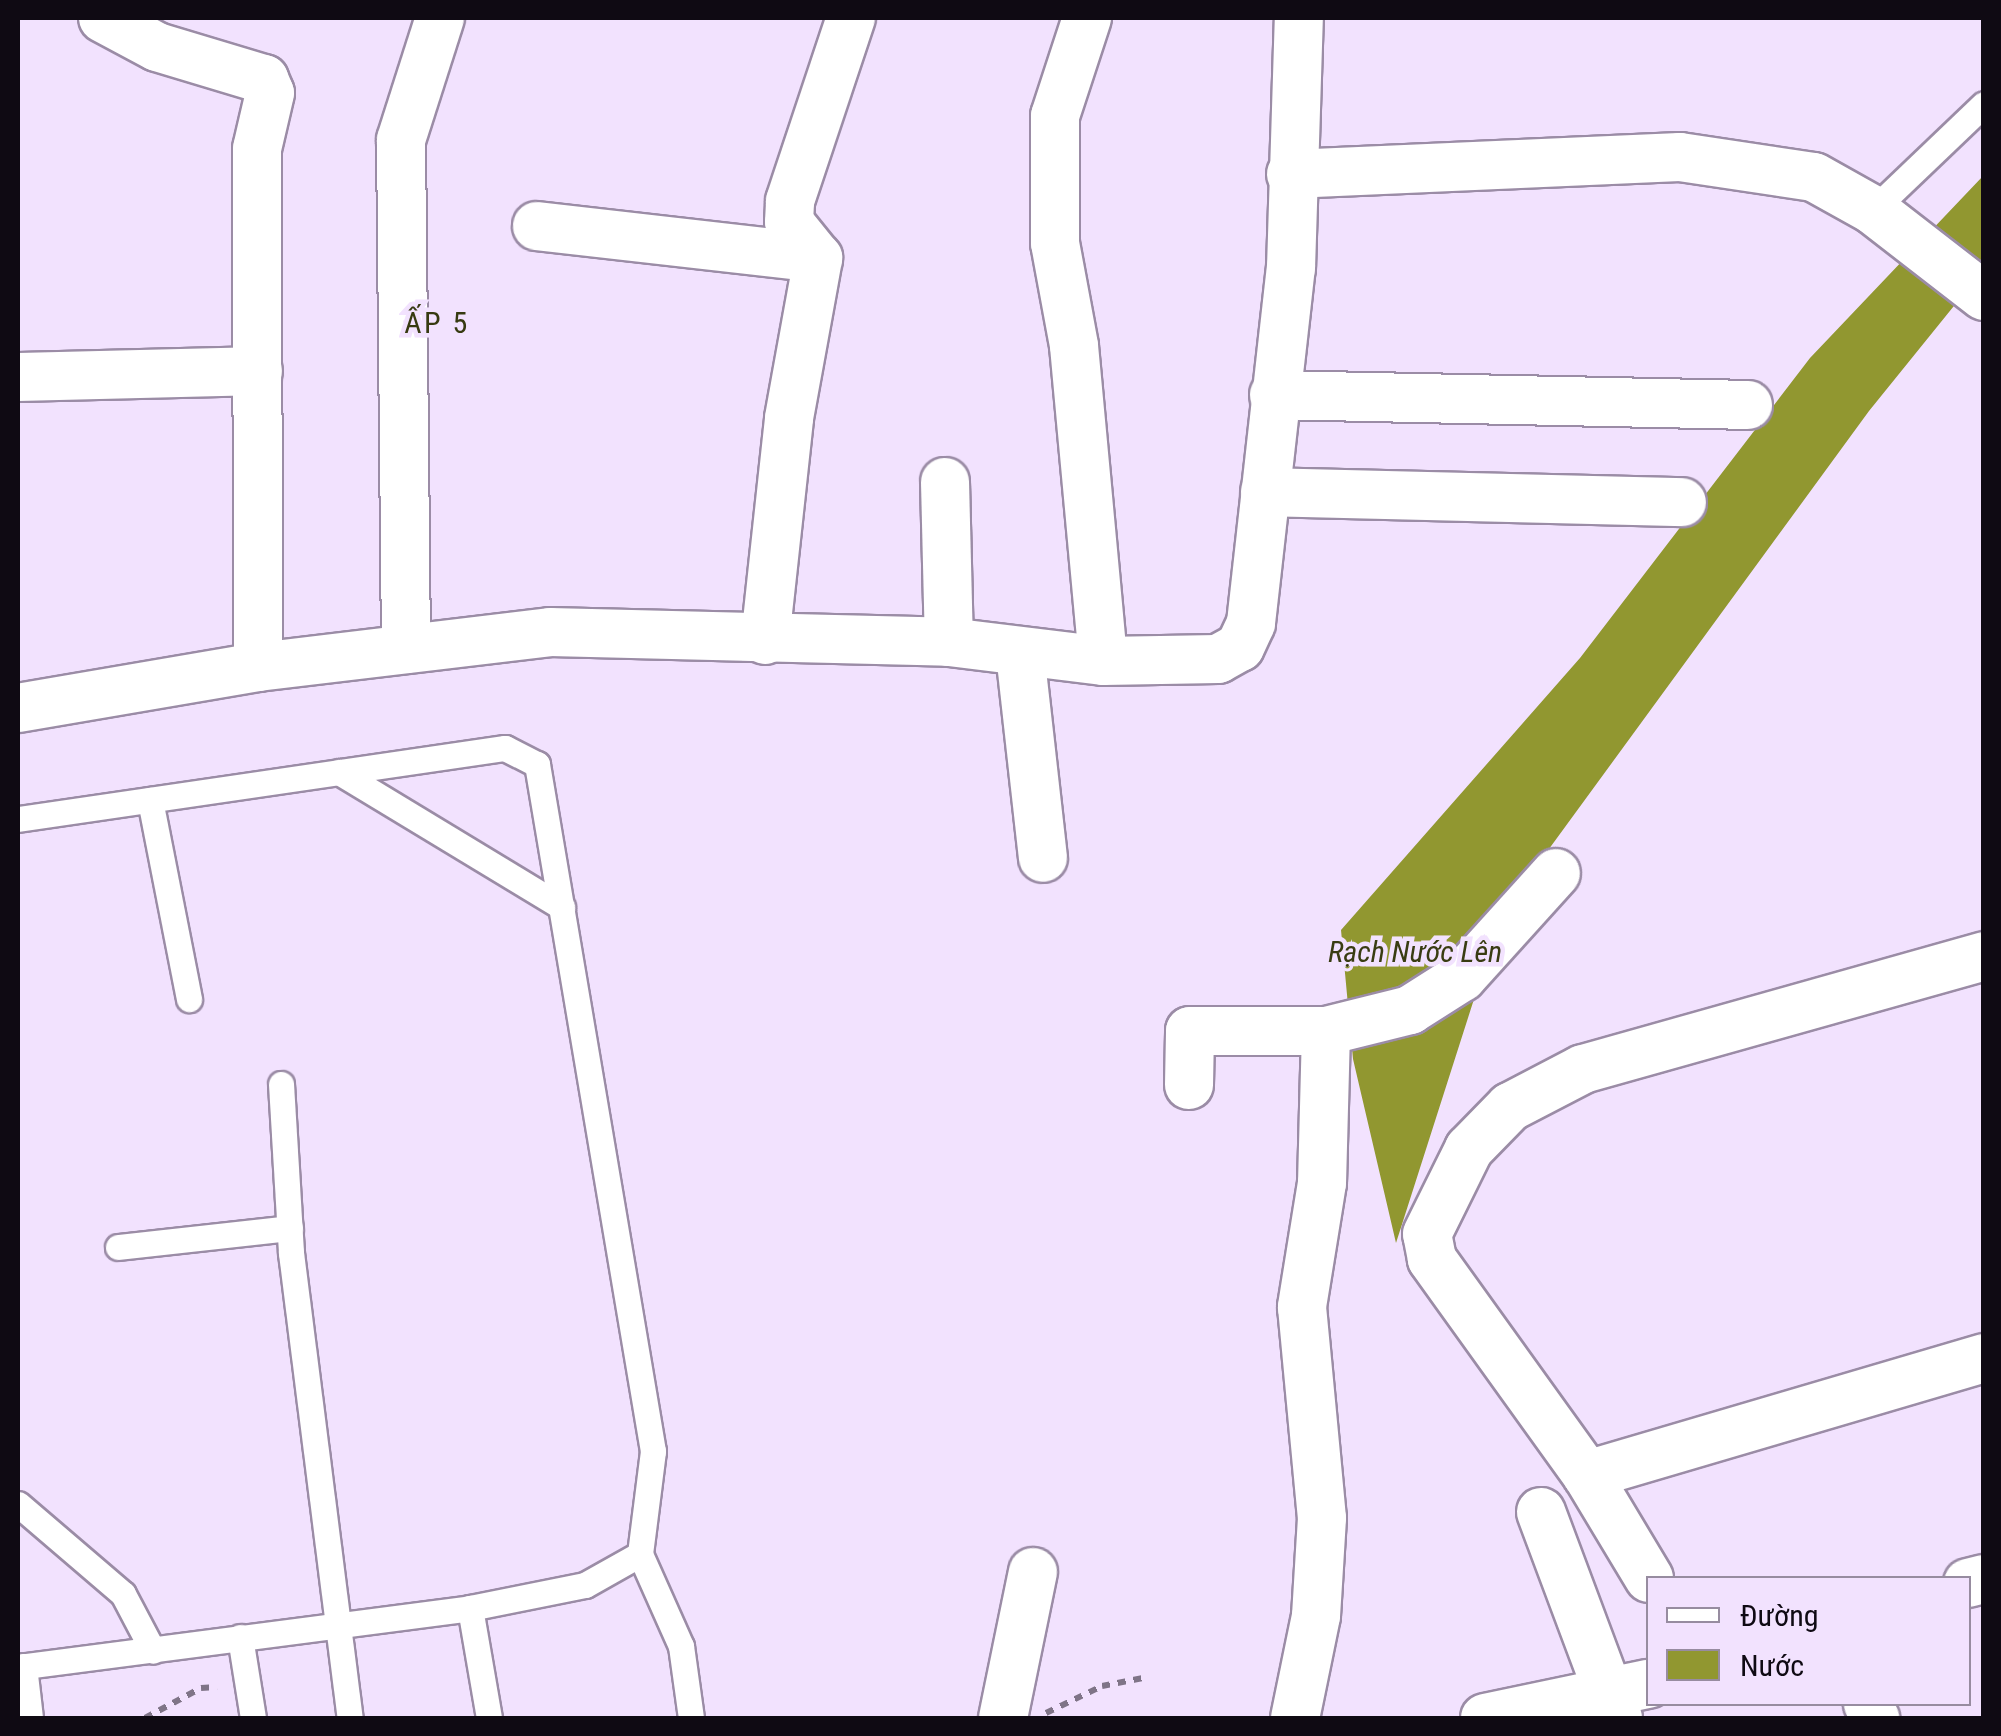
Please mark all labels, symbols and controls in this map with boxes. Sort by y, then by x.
district label: ẤP 5 [404,305,470,341]
water label: Rạch Nước Lên [1328,934,1502,970]
legend [1646,1576,1971,1706]
text: Đường [1740,1598,1819,1633]
text: Nước [1740,1648,1804,1683]

